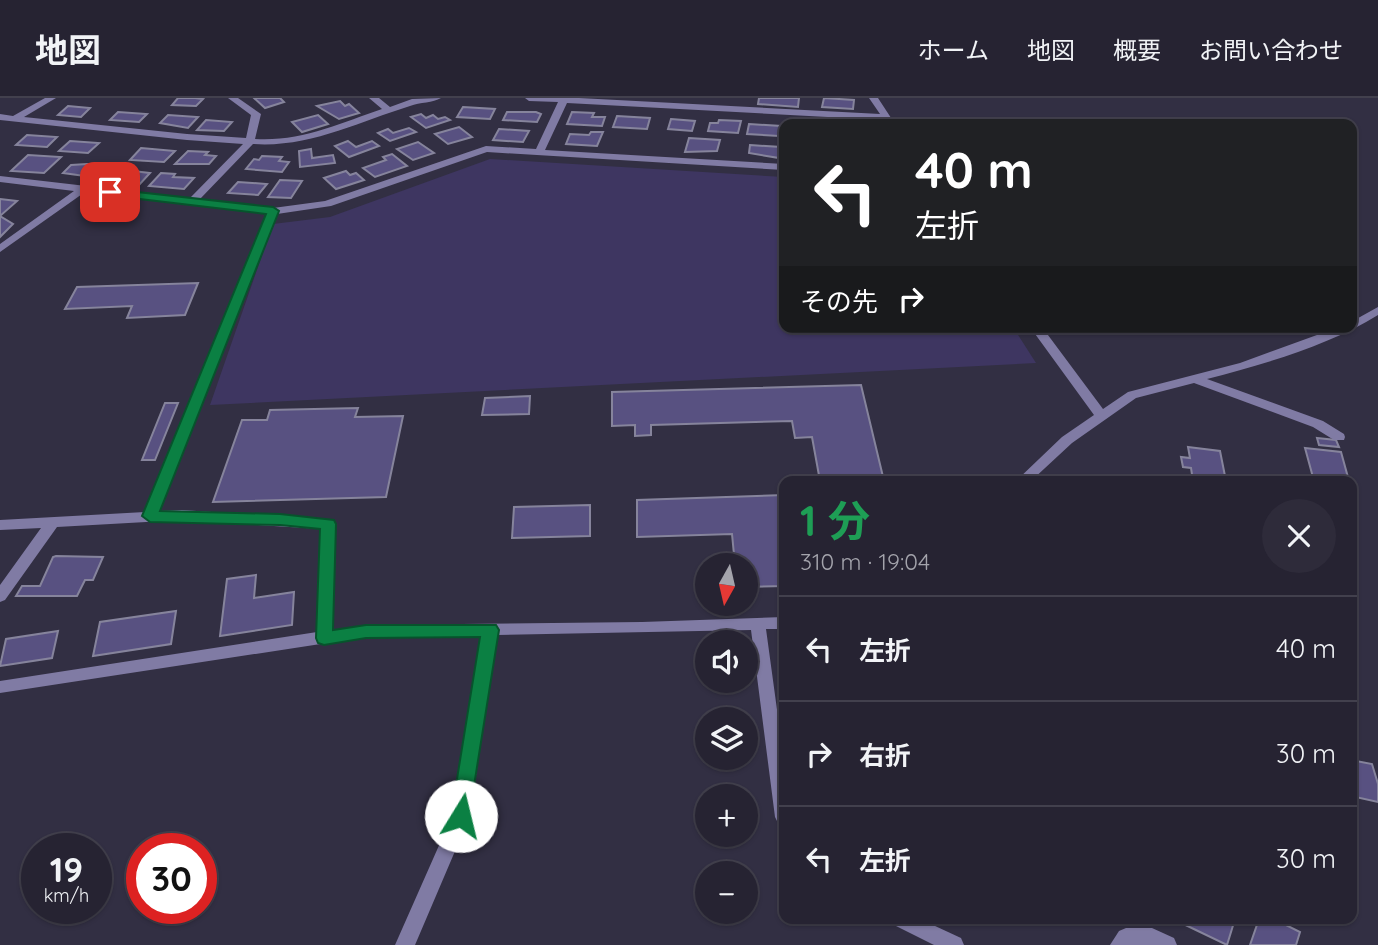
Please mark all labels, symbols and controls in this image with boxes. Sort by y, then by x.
text: 地図 [35,29,101,70]
text: ホーム [918,35,989,65]
text: 地図 [1027,35,1075,65]
text: 概要 [1113,35,1161,65]
text: お問い合わせ [1199,35,1343,65]
text: 40 m [915,139,1033,200]
icon: left [800,147,891,238]
pin [80,162,140,222]
icon: arrive [91,173,129,211]
text: 左折 [915,205,979,245]
icon: right [892,280,930,318]
text: その先 [800,285,878,318]
text: 1 分 [800,494,870,547]
button: close [1262,499,1336,573]
text: 310 m · 19:04 [800,547,930,576]
north arrow [695,553,758,616]
map controls [695,553,758,924]
button: sound [695,630,758,693]
icon: left [800,630,838,668]
text: 40 m [1276,632,1336,665]
text: 左折 [859,634,911,667]
button: layers [695,707,758,770]
icon: right [800,735,838,773]
text: 30 m [1276,737,1336,770]
text: 右折 [859,739,911,772]
position arrow [424,779,498,853]
button: + [695,784,758,847]
speed limit sign: 30 [126,833,217,924]
icon: left [800,840,838,878]
text: 30 m [1276,842,1336,875]
text: 左折 [859,844,911,877]
text: 19 [50,847,83,891]
button: − [695,861,758,924]
text: km/h [44,884,89,907]

